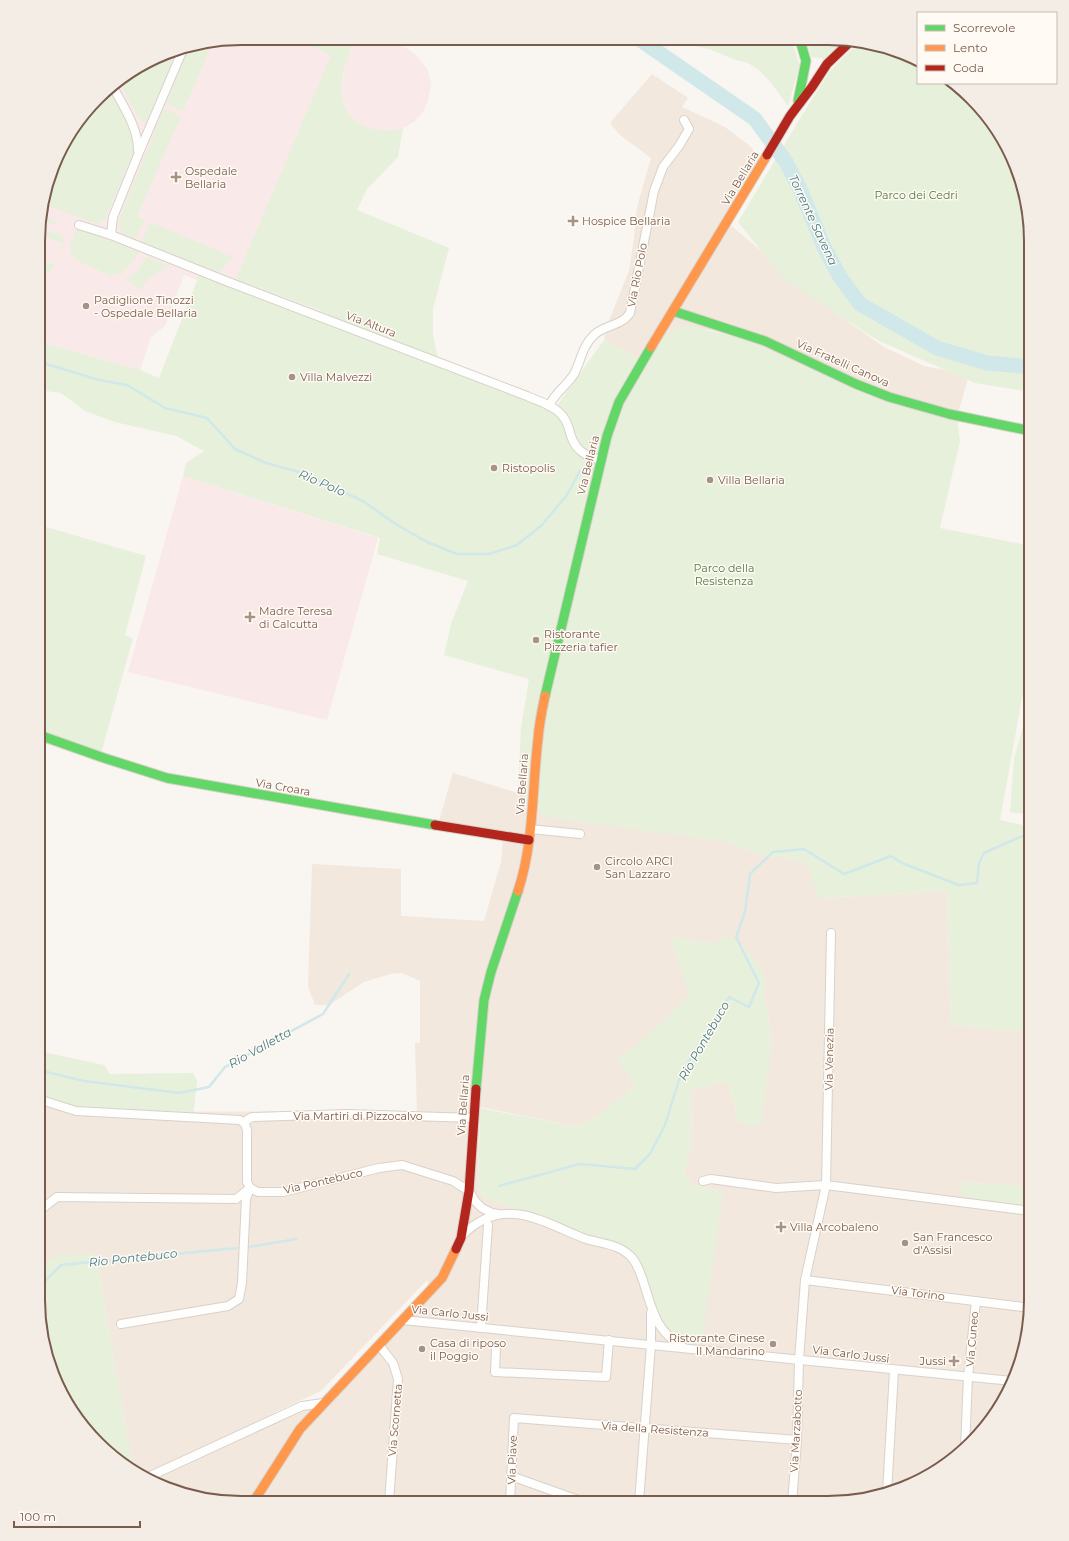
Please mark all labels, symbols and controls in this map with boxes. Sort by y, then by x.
legend [917,12,1057,84]
text: Scorrevole [953,20,1015,35]
text: Lento [953,40,988,55]
text: Coda [953,60,984,75]
street label: Via Bellaria [718,148,762,208]
place label: Ospedale Bellaria [185,164,238,191]
marker: Ospedale Bellaria [170,171,182,183]
water label: Torrente Savena [786,172,841,268]
park label: Parco dei Cedri [874,188,958,202]
place label: Hospice Bellaria [582,214,670,228]
marker: Hospice Bellaria [567,215,579,227]
street label: Via Rio Polo [624,242,650,308]
place label: Padiglione Tinozzi - Ospedale Bellaria [94,293,197,320]
marker: Padiglione Tinozzi - Ospedale Bellaria [81,301,91,311]
street label: Via Altura [344,308,398,340]
street label: Via Fratelli Canova [794,336,892,390]
place label: Villa Malvezzi [300,370,372,384]
marker: Villa Malvezzi [287,372,297,382]
street label: Via Bellaria [574,434,602,496]
place label: Ristopolis [502,461,556,475]
marker: Ristopolis [489,463,499,473]
water label: Rio Polo [297,466,348,499]
place label: Villa Bellaria [718,473,785,487]
marker: Villa Bellaria [705,475,715,485]
park label: Parco della Resistenza [694,561,754,588]
place label: Madre Teresa di Calcutta [259,604,332,631]
marker: Madre Teresa di Calcutta [244,611,256,623]
place label: Ristorante Pizzeria tafier [544,627,618,654]
marker: Ristorante Pizzeria tafier [531,635,541,645]
street label: Via Bellaria [513,753,531,815]
street label: Via Croara [254,775,312,799]
place label: Circolo ARCI San Lazzaro [605,854,673,881]
marker: Circolo ARCI San Lazzaro [592,862,602,872]
water label: Rio Pontebuco [675,998,733,1083]
water label: Rio Valletta [226,1024,294,1071]
street label: Via Venezia [821,1028,837,1090]
street label: Via Bellaria [454,1074,472,1136]
street label: Via Martiri di Pizzocalvo [293,1109,423,1123]
street label: Via Pontebuco [282,1165,364,1197]
place label: Villa Arcobaleno [790,1220,879,1234]
marker: Villa Arcobaleno [775,1221,787,1233]
place label: San Francesco d'Assisi [913,1230,993,1257]
marker: San Francesco d'Assisi [900,1238,910,1248]
water label: Rio Pontebuco [88,1245,178,1270]
street label: Via Torino [890,1283,946,1303]
street label: Via Carlo Jussi [411,1302,489,1324]
street label: Via Cuneo [963,1311,981,1367]
place label: Ristorante Cinese Il Mandarino [669,1331,765,1358]
place label: Casa di riposo il Poggio [430,1336,506,1363]
marker: Ristorante Cinese Il Mandarino [768,1339,778,1349]
street label: Via Carlo Jussi [812,1342,890,1366]
marker: Casa di riposo il Poggio [417,1344,427,1354]
place label: Jussi [918,1354,946,1368]
marker: Jussi [949,1356,959,1366]
street label: Via Scornetta [385,1383,405,1457]
street label: Via Marzabotto [787,1389,805,1473]
street label: Via della Resistenza [601,1418,709,1440]
street label: Via Piave [504,1435,520,1485]
scale bar [14,1503,140,1529]
text: 100 m [20,1509,56,1524]

